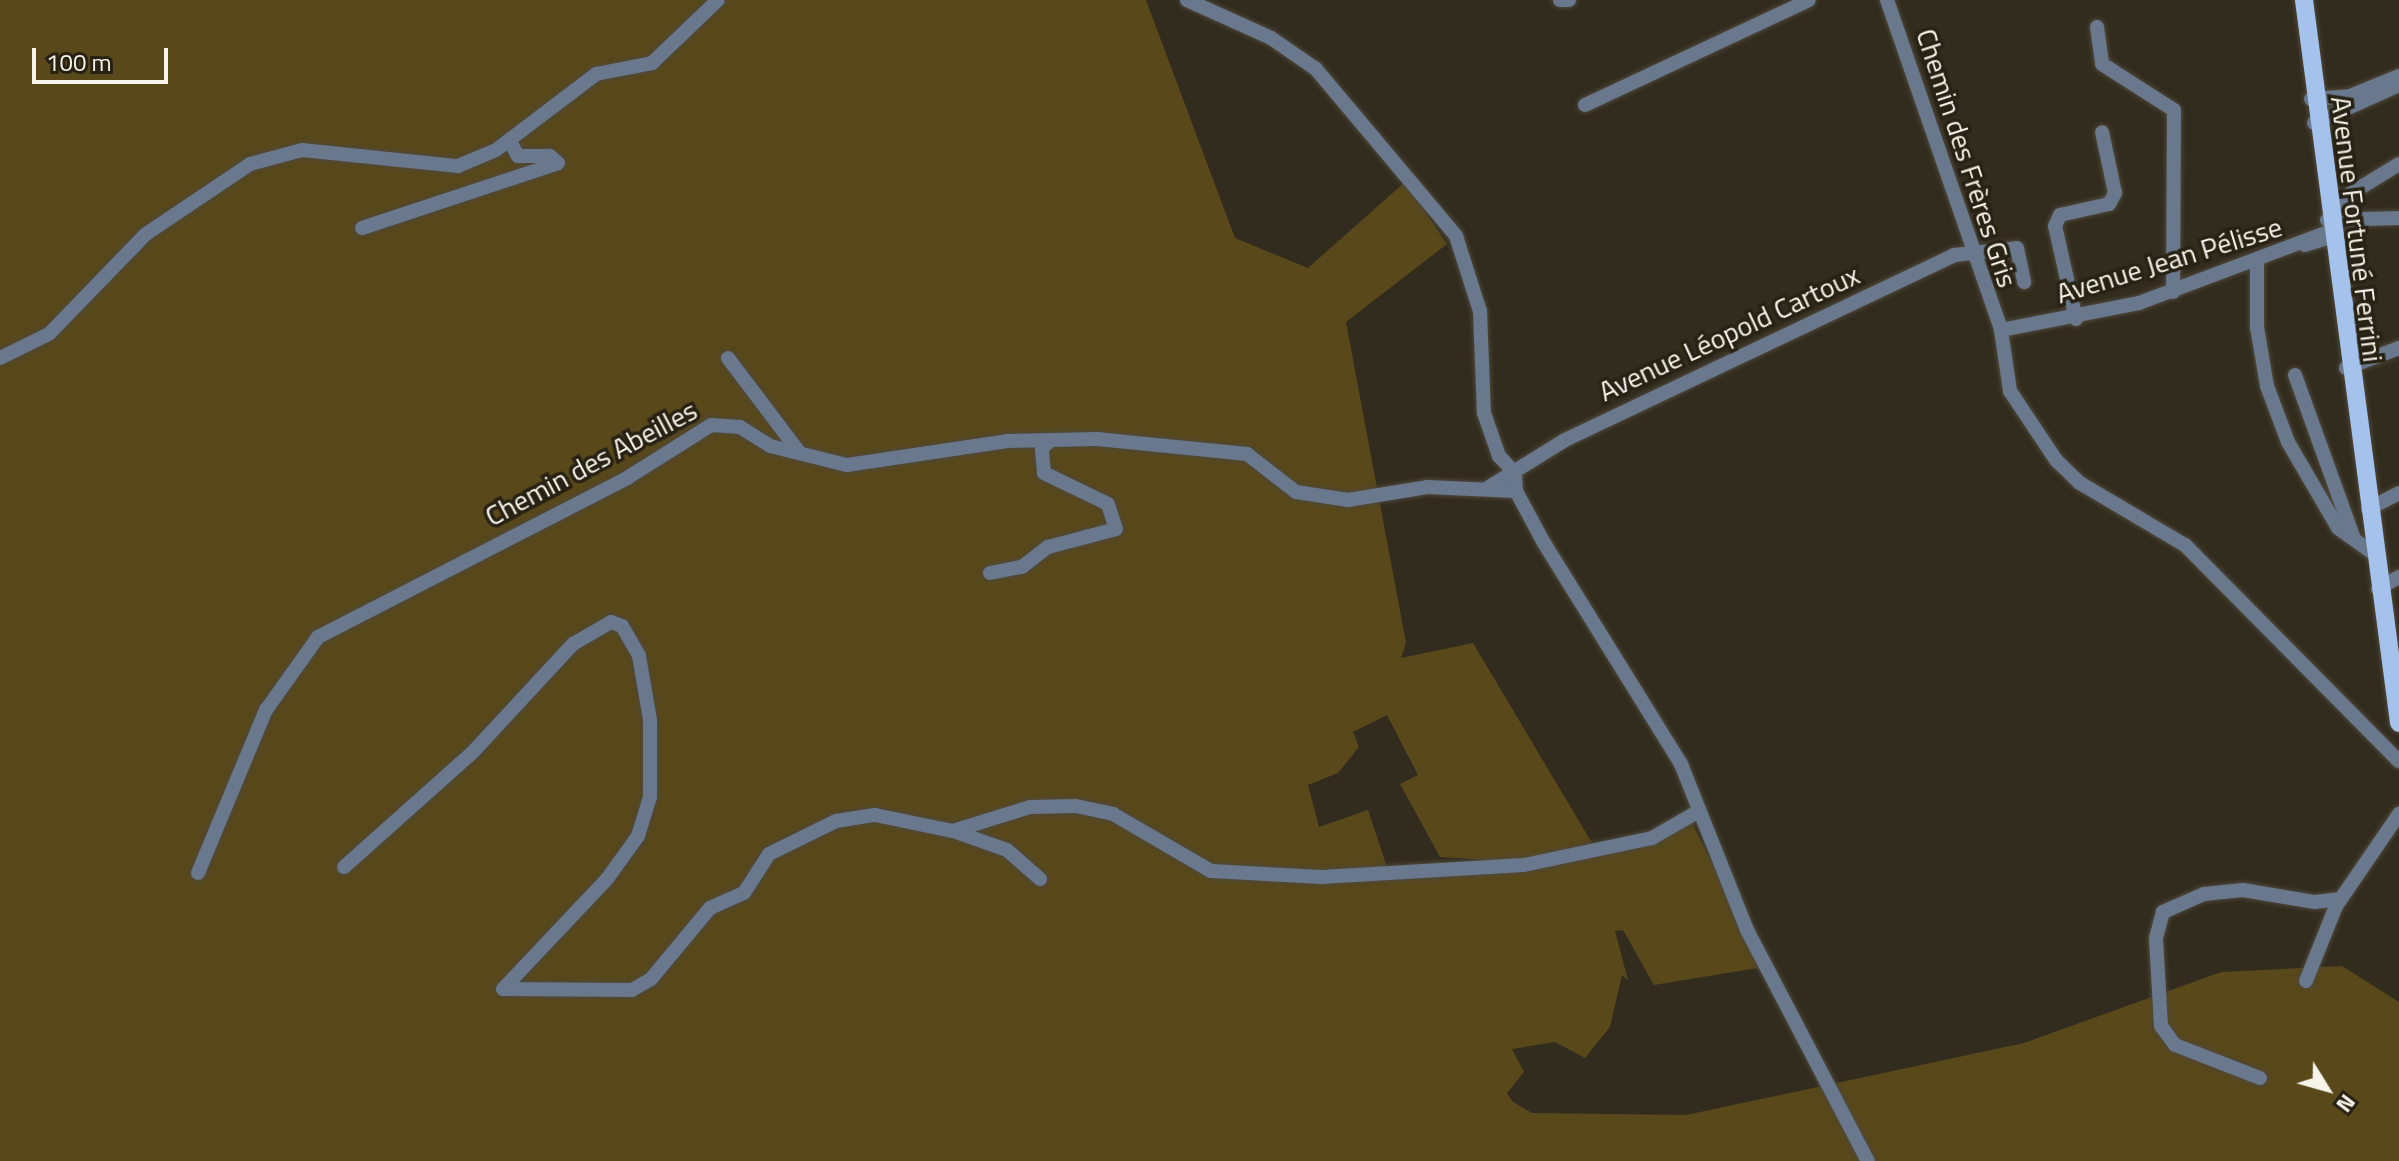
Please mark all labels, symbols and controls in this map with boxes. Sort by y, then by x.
street label: Chemin des Frères Gris [1909,25,2025,291]
scale bar [36,32,172,82]
text: 100 m [46,44,112,80]
street label: Avenue Fortuné Ferrini [2324,94,2390,364]
street label: Avenue Jean Pélisse [2052,210,2286,310]
street label: Avenue Léopold Cartoux [1593,258,1865,408]
street label: Chemin des Abeilles [479,393,703,533]
north arrow [2287,1049,2367,1129]
text: N [2328,1087,2364,1120]

